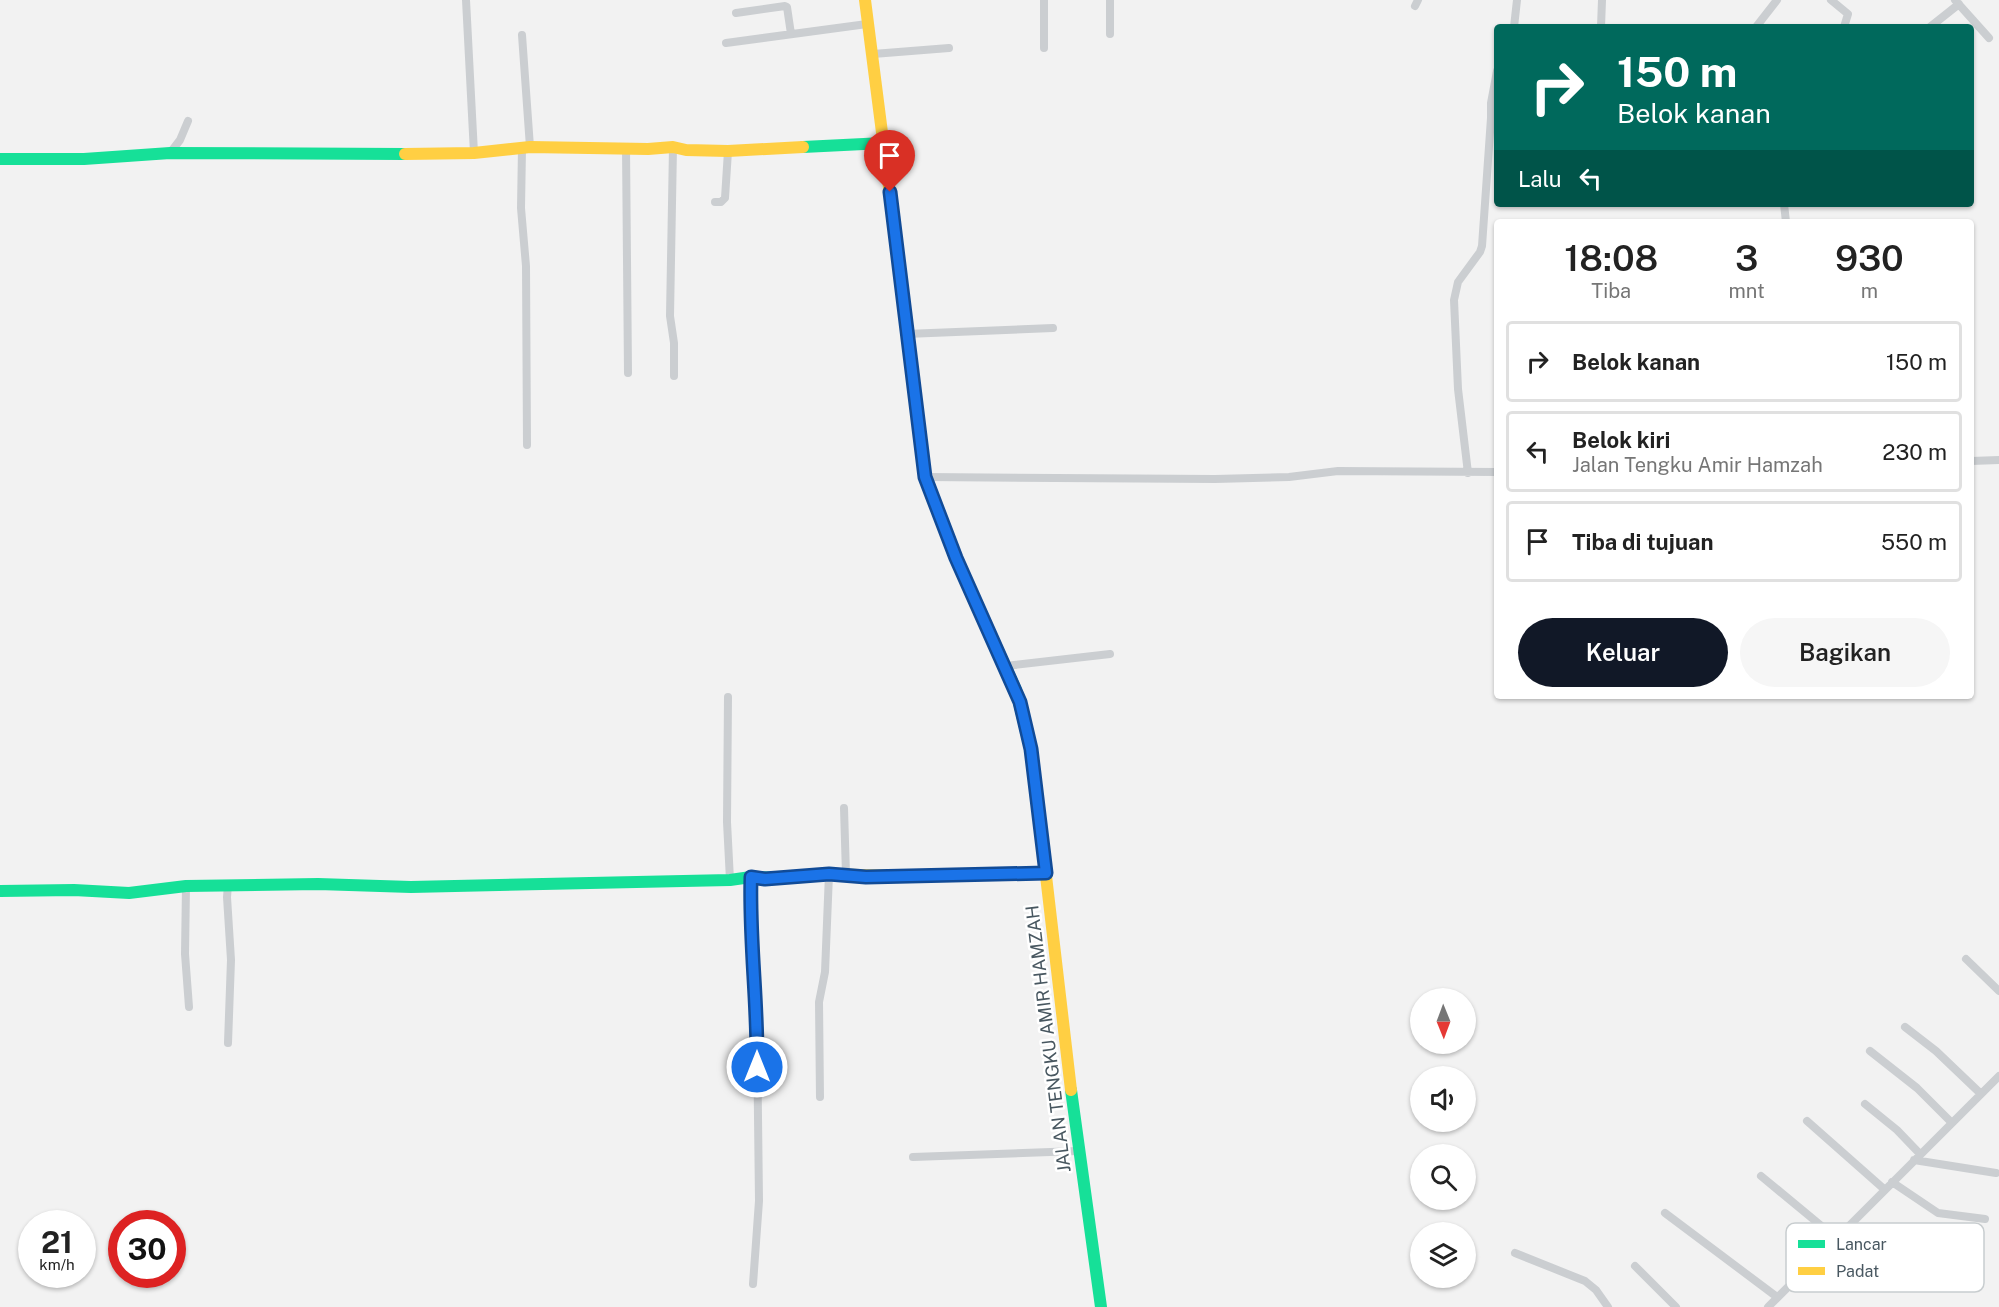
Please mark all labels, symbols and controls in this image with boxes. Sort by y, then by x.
text: 150 m [1617,47,1737,96]
icon: right [1518,48,1596,126]
text: Belok kanan [1617,97,1771,129]
pin [864,130,915,192]
icon: arrive [873,139,906,172]
icon: left [1574,162,1607,195]
text: Lalu [1518,166,1562,192]
text: 18:08 [1564,237,1658,279]
text: 3 [1735,237,1758,279]
text: 930 [1835,237,1904,279]
text: Tiba [1591,279,1631,303]
text: mnt [1729,279,1765,303]
text: m [1861,279,1878,303]
icon: right [1521,345,1554,378]
text: Belok kanan [1572,349,1700,375]
text: 150 m [1886,349,1947,375]
text: Belok kiri [1572,427,1670,453]
icon: left [1521,435,1554,468]
text: 230 m [1882,439,1947,465]
text: Jalan Tengku Amir Hamzah [1572,453,1823,477]
icon: arrive [1521,525,1554,558]
text: Tiba di tujuan [1572,529,1713,555]
text: 550 m [1881,529,1947,555]
button: Keluar [1518,618,1728,687]
button: Bagikan [1740,618,1950,687]
street label: JALAN TENGKU AMIR HAMZAH [1021,904,1075,1174]
north arrow [1410,988,1476,1054]
map controls [1410,988,1476,1288]
position arrow [725,1035,789,1099]
button: sound [1410,1066,1476,1132]
button: search [1410,1144,1476,1210]
speed limit sign: 30 [108,1210,186,1288]
button: layers [1410,1222,1476,1288]
legend [1786,1223,1984,1292]
text: 21 [41,1224,73,1260]
text: Lancar [1836,1235,1887,1254]
text: km/h [39,1256,75,1273]
text: Padat [1836,1262,1879,1281]

